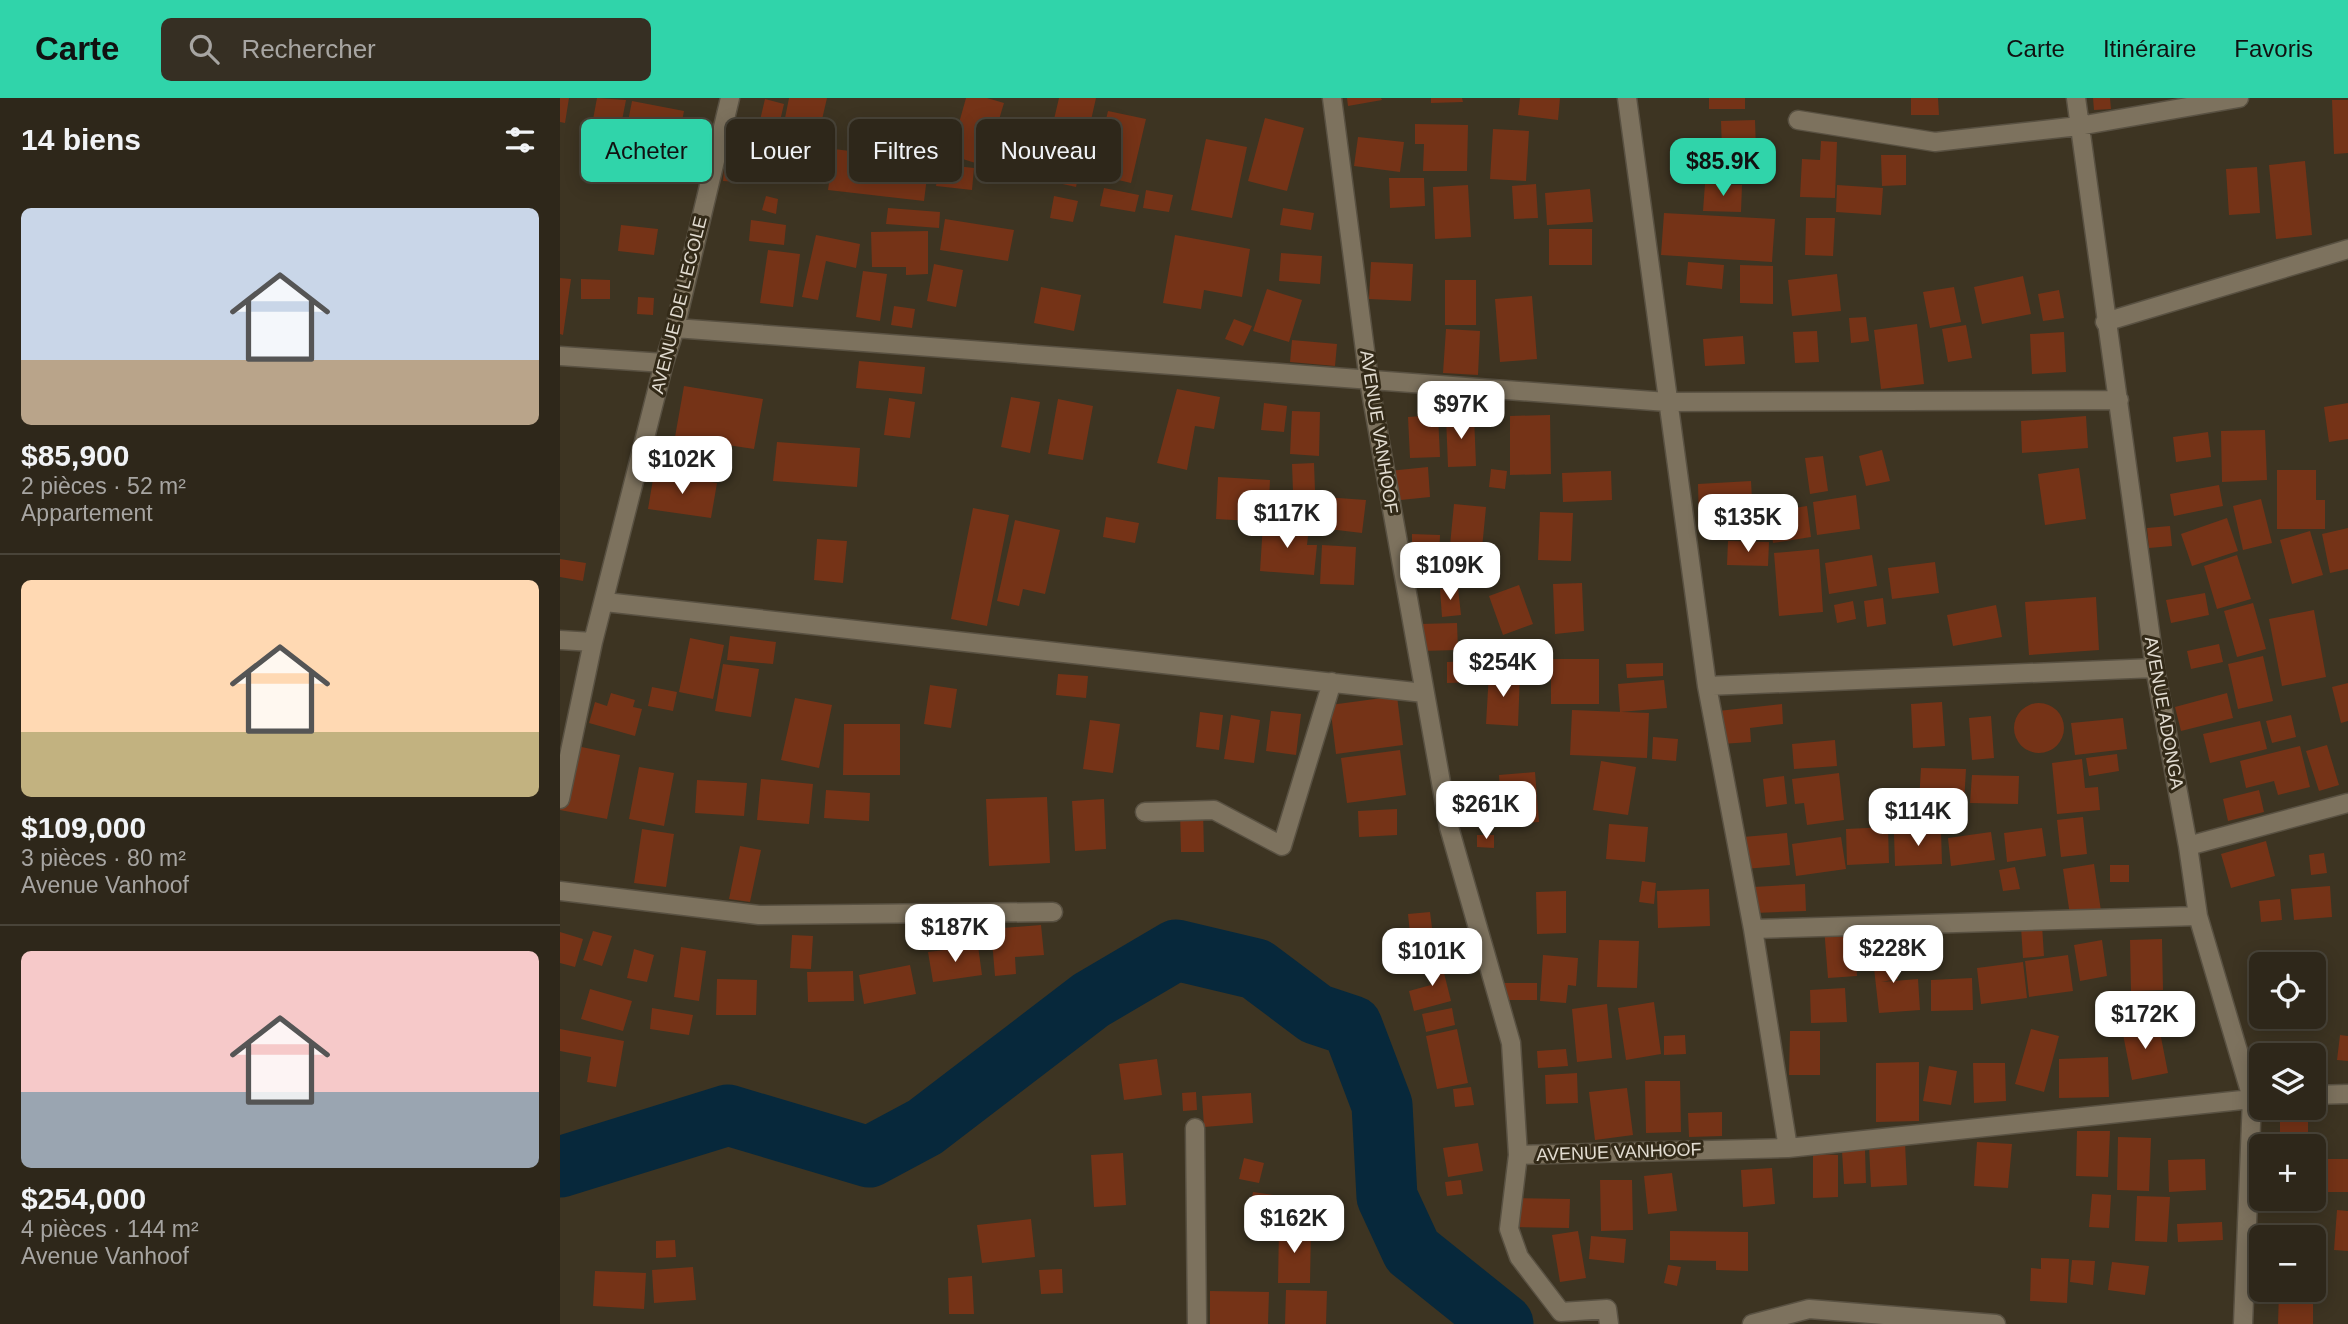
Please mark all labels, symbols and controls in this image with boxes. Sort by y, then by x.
search box [161,18,651,81]
text: Carte [35,30,119,67]
icon: search [185,30,223,68]
text: Rechercher [241,34,376,64]
text: Carte [2006,35,2065,62]
text: Itinéraire [2103,35,2196,62]
text: Favoris [2234,35,2313,62]
chip: Acheter [581,119,712,182]
chip: Louer [726,119,835,182]
chip: Filtres [849,119,962,182]
chip: Nouveau [976,119,1121,182]
icon: filters [501,121,539,159]
text: 14 biens [21,123,141,156]
pin: $85.9K [1666,139,1780,198]
text: $85.9K [1686,148,1760,174]
street label: AVENUE DE L'ECOLE [647,214,711,396]
icon: home [217,254,343,380]
street label: AVENUE VANHOOF [1356,349,1402,515]
pin: $97K [1420,382,1502,441]
text: $97K [1434,391,1488,417]
pin: $102K [633,436,731,496]
text: $85,900 [21,439,129,472]
text: $102K [648,446,716,472]
text: 2 pièces · 52 m² [21,473,186,499]
pin: $117K [1238,490,1336,550]
pin: $135K [1699,494,1797,554]
text: Appartement [21,500,153,526]
text: $117K [1254,500,1320,526]
text: $135K [1714,504,1782,530]
pin: $109K [1401,542,1499,602]
text: $109K [1416,552,1484,578]
icon: home [217,626,343,752]
street label: AVENUE ADONGA [2141,635,2187,791]
pin: $254K [1454,640,1552,699]
text: $254K [1469,649,1537,675]
pin: $261K [1437,782,1535,841]
pin: $114K [1869,788,1967,848]
text: $261K [1452,791,1520,817]
text: $114K [1885,798,1951,824]
text: $109,000 [21,811,146,844]
text: 3 pièces · 80 m² [21,845,186,871]
text: Avenue Vanhoof [21,872,189,898]
pin: $187K [906,904,1004,964]
text: $187K [921,914,989,940]
pin: $228K [1844,926,1942,985]
pin: $101K [1383,928,1481,988]
text: $228K [1859,935,1927,961]
text: $101K [1398,938,1466,964]
map controls [2249,952,2326,1302]
button: locate [2249,952,2326,1029]
pin: $172K [2096,992,2194,1051]
icon: home [217,997,343,1123]
text: $172K [2111,1001,2179,1027]
button: layers [2249,1043,2326,1120]
button: + [2249,1134,2326,1211]
street label: AVENUE VANHOOF [1536,1139,1702,1165]
text: $254,000 [21,1182,146,1215]
pin: $162K [1245,1196,1343,1255]
text: $162K [1260,1205,1328,1231]
text: 4 pièces · 144 m² [21,1216,199,1242]
button: − [2249,1225,2326,1302]
text: Avenue Vanhoof [21,1243,189,1269]

